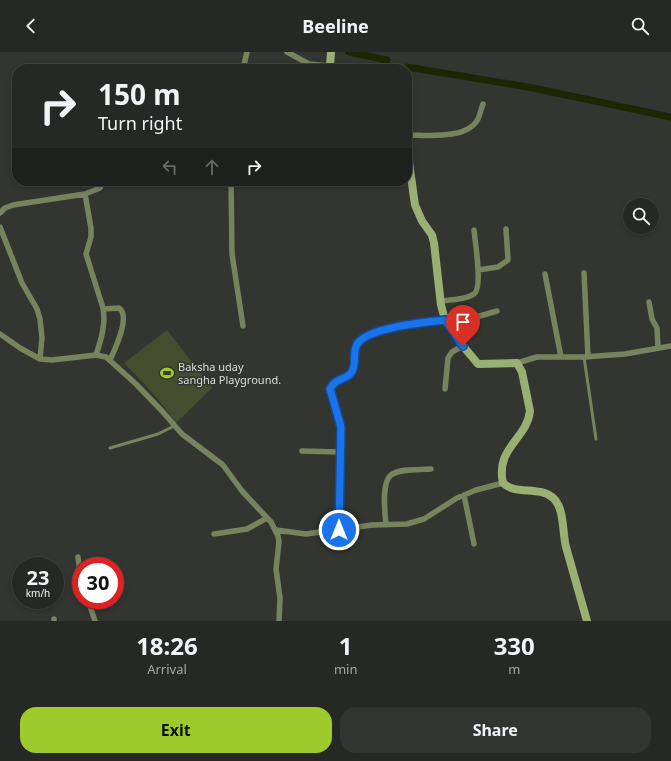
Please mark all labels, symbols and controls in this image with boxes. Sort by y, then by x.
text: Beeline [302,14,369,38]
icon: back [20,15,42,37]
icon: search [629,15,651,37]
text: 150 m [98,75,181,113]
icon: right [32,80,84,132]
text: Turn right [98,111,182,135]
icon: left [159,156,181,178]
icon: ahead [201,156,223,178]
icon: right [243,156,265,178]
map controls [623,198,659,234]
button: search [623,198,659,234]
pin [446,305,480,346]
icon: arrive [452,311,474,333]
place label: Baksha uday sangha Playground. [178,359,281,387]
sports icon: Baksha uday sangha Playground. [159,365,175,381]
position arrow [318,509,360,551]
speed limit sign: 30 [72,557,124,609]
text: 23 [27,564,49,591]
text: km/h [26,586,50,600]
text: 18:26 [136,629,198,662]
text: 1 [339,629,353,662]
text: 330 [494,629,535,662]
text: Arrival [147,660,187,678]
text: min [334,660,357,678]
text: m [508,660,520,678]
button: Exit [20,707,332,753]
button: Share [340,707,651,753]

